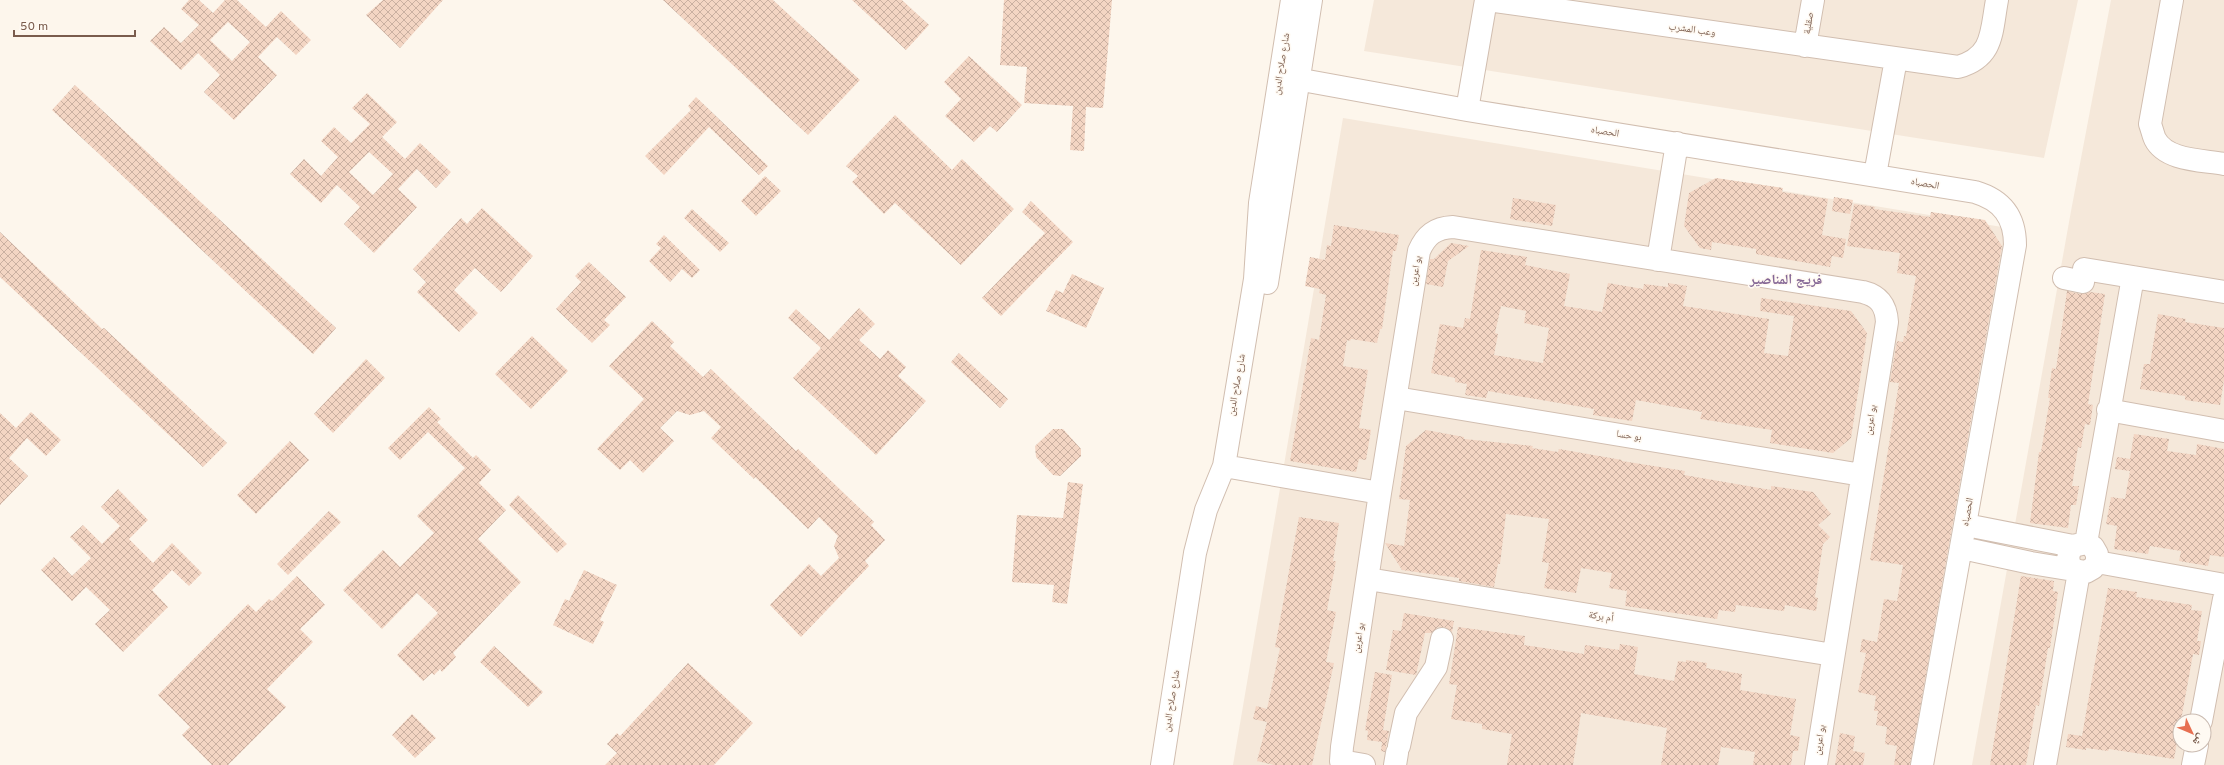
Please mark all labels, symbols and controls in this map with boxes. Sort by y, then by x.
street label: صقلية [1801,11,1817,35]
scale bar [14,12,135,38]
text: 50 m [20,19,48,35]
street label: وعب المشرب [1668,20,1717,40]
street label: شارع صلاح الدين [1271,32,1293,96]
street label: الحصباه [1590,123,1620,141]
street label: الحصباه [1910,175,1940,193]
street label: بو اعرين [1407,255,1425,287]
district label: فريج المناصير [1749,272,1822,289]
street label: شارع صلاح الدين [1225,353,1249,417]
street label: بو اعرين [1862,404,1880,436]
street label: بو حسا [1615,428,1643,444]
street label: الحصباه [1959,497,1977,527]
street label: أم بركة [1588,608,1615,625]
street label: بو اعرين [1350,622,1368,654]
street label: شارع صلاح الدين [1161,669,1183,733]
north arrow [2172,713,2212,753]
street label: بو اعرين [1811,724,1829,756]
text: ش [2189,730,2208,749]

